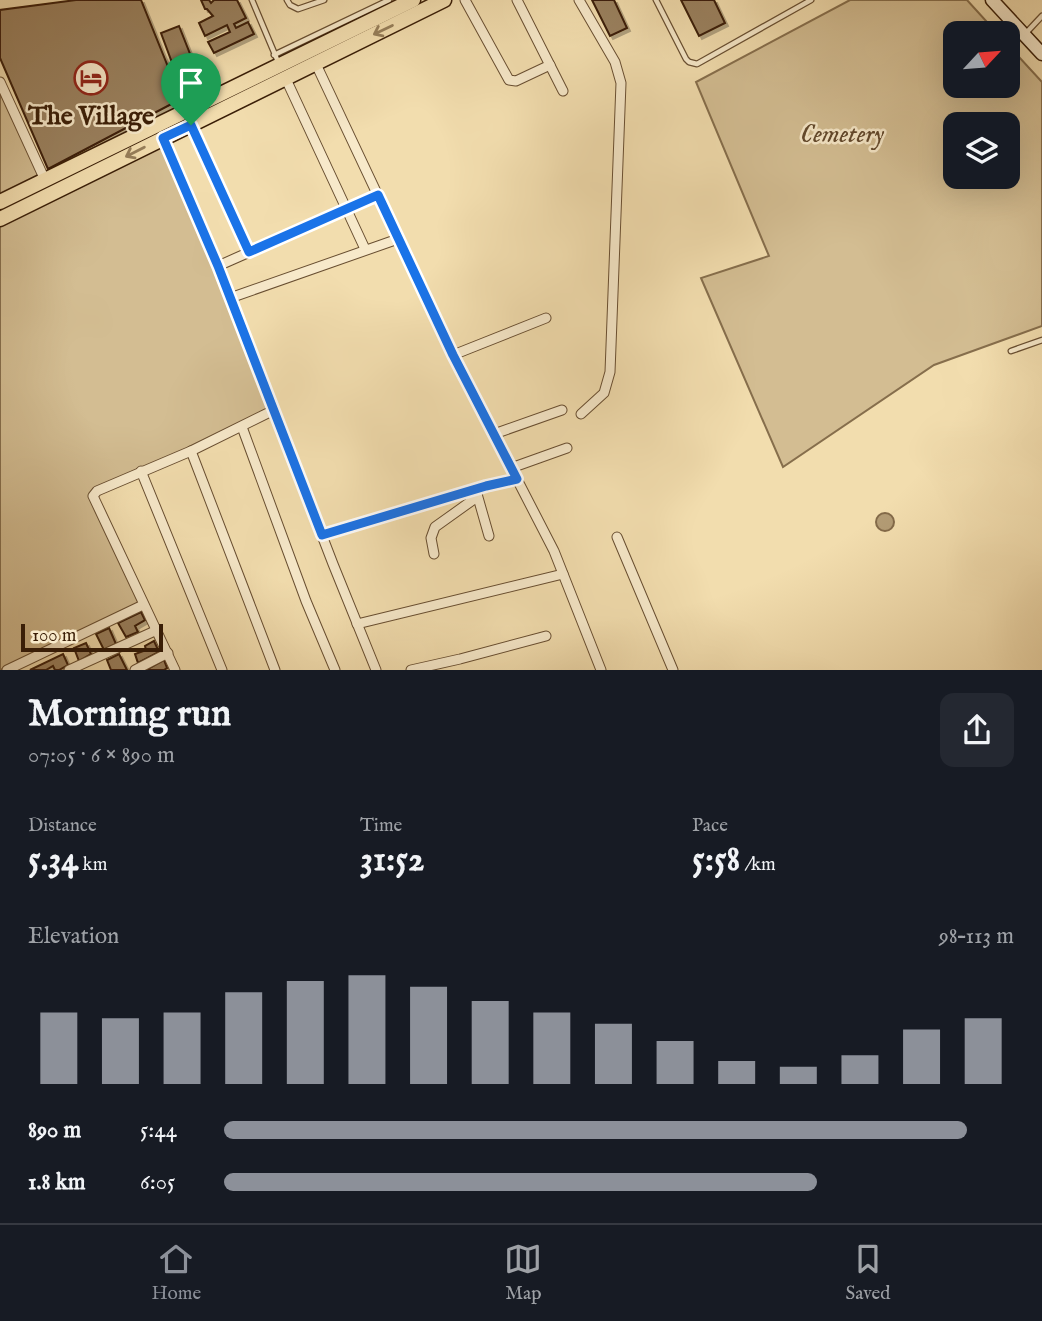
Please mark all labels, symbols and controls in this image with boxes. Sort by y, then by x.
north arrow [943,21,1020,98]
map controls [943,21,1020,189]
one-way arrow [373,23,394,37]
pin [161,53,221,125]
hotel icon: The Village [72,59,110,97]
icon: arrive [172,64,210,102]
place label: The Village [27,100,154,133]
button: layers [943,112,1020,189]
park label: Cemetery [800,118,884,151]
one-way arrow [125,146,146,160]
scale bar [21,621,163,653]
text: 100 m [32,624,76,648]
text: Morning run [28,691,231,739]
button: share [940,693,1014,767]
text: 07:05 · 6 × 890 m [28,741,175,770]
text: Distance [28,814,97,838]
text: Time [360,814,402,838]
text: Pace [692,814,728,838]
text: 5.34 [28,838,78,883]
text: 31:52 [360,838,424,883]
text: 5:58 [692,838,740,883]
text: km [78,853,107,877]
text: /km [740,853,776,877]
text: Elevation [28,922,119,951]
text: 98–113 m [939,922,1014,951]
text: 890 m [28,1116,81,1145]
text: 5:44 [140,1116,177,1145]
text: 1.8 km [28,1168,86,1197]
text: 6:05 [140,1168,175,1197]
tab: Home [152,1240,201,1306]
tab: Map [504,1240,542,1306]
tab: Saved [845,1240,890,1306]

